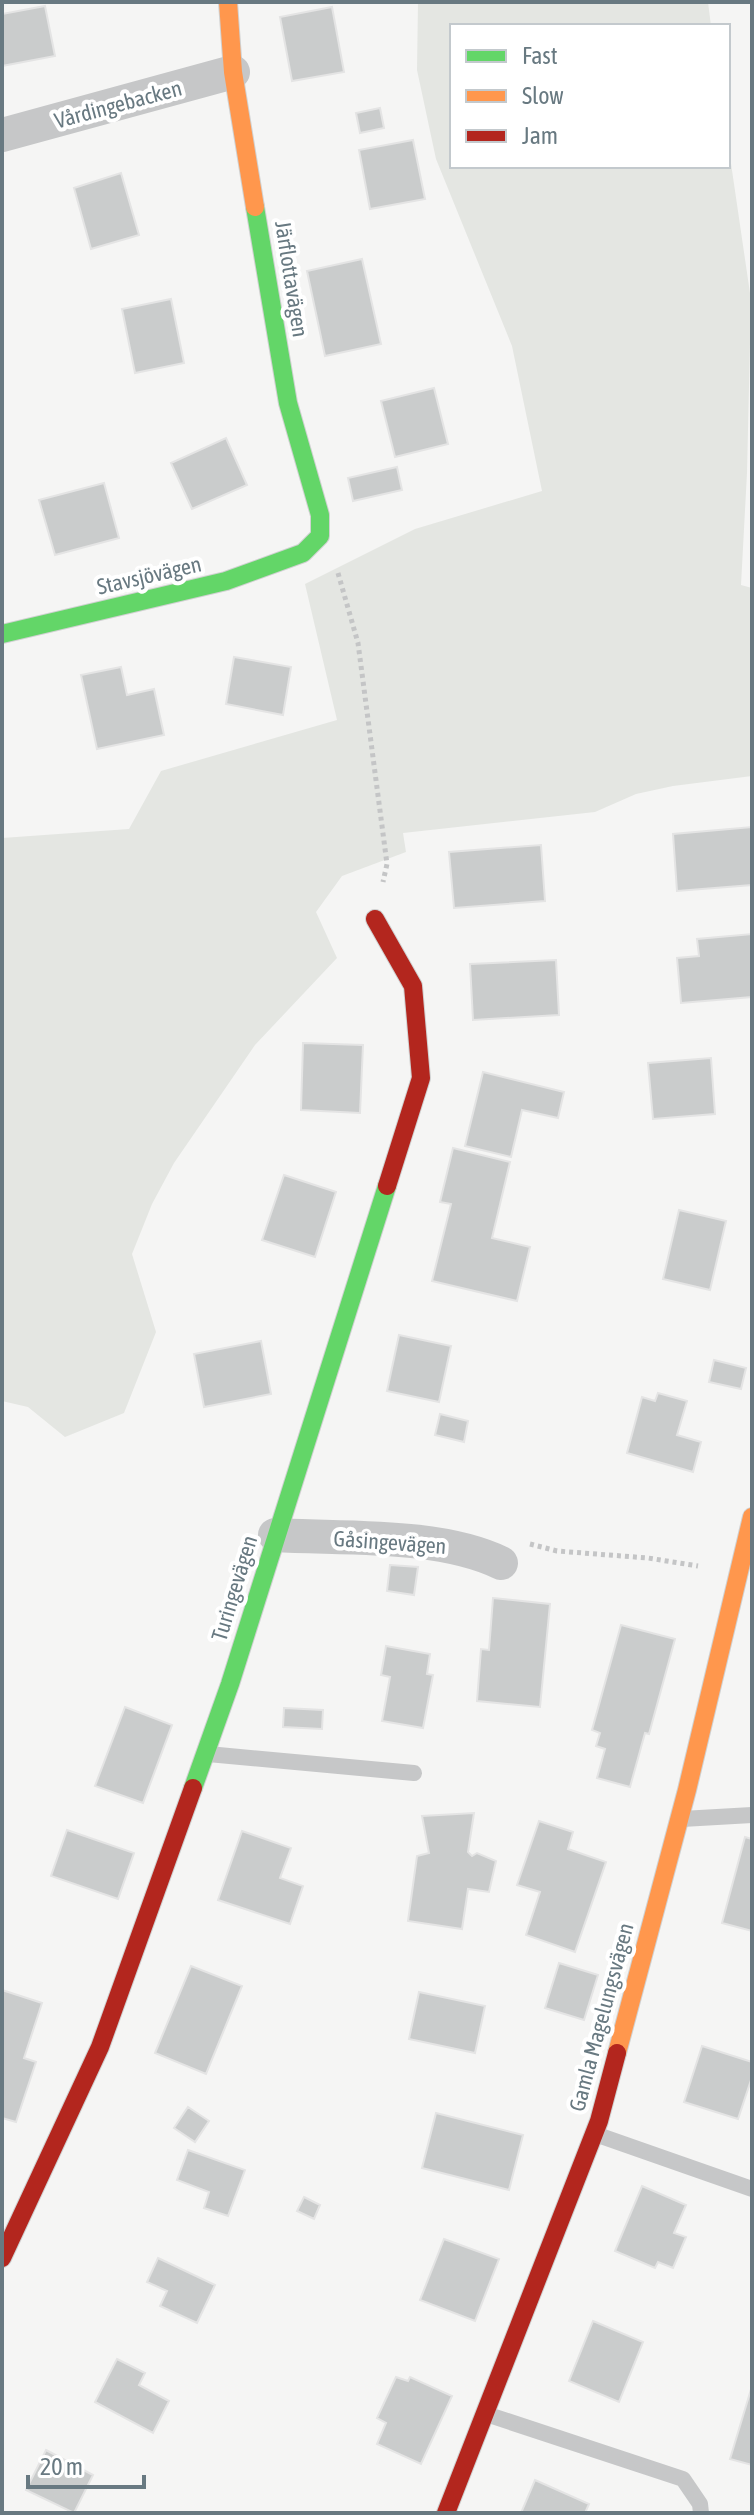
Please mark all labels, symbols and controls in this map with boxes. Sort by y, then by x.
legend [450,24,730,168]
text: Fast [522,42,558,69]
street label: Vårdingebacken [52,75,184,133]
text: Slow [522,82,564,109]
text: Jam [522,122,558,149]
street label: Järflottavägen [270,219,314,339]
street label: Stavsjövägen [94,550,204,600]
street label: Gåsingevägen [333,1525,447,1559]
street label: Turingevägen [206,1532,262,1644]
street label: Gamla Magelungsvägen [563,1920,639,2114]
scale bar [28,2439,144,2489]
text: 20 m [40,2453,83,2480]

